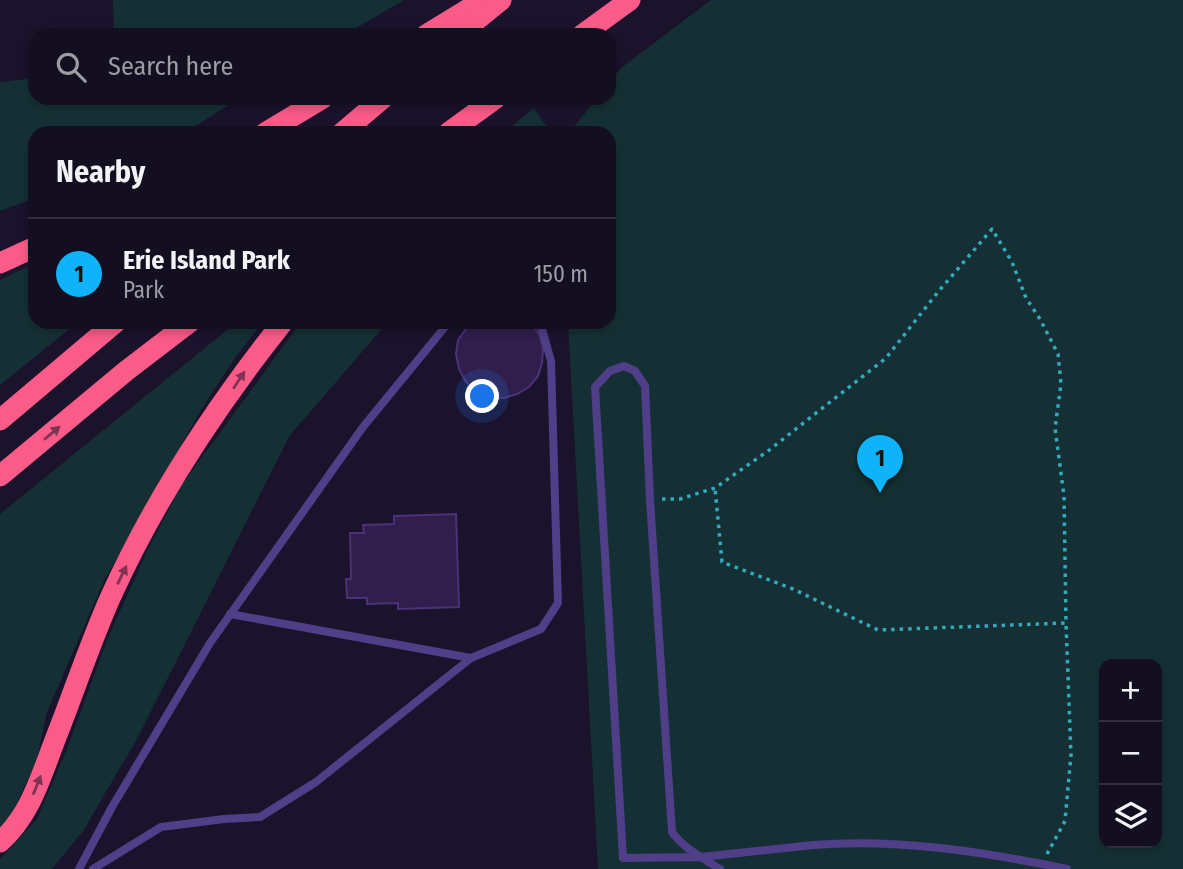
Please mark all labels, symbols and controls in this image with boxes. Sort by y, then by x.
search box [28,28,616,105]
icon: search [52,48,90,86]
text: Search here [108,51,233,82]
text: Nearby [56,154,145,190]
text: Erie Island Park [123,245,290,276]
text: 1 [74,260,84,288]
text: 150 m [533,260,588,288]
text: Park [123,276,164,304]
one-way arrow [232,370,245,389]
your location [465,379,499,413]
one-way arrow [43,425,61,440]
pin: 1 [857,435,903,493]
one-way arrow [116,565,127,585]
map controls [1099,659,1162,848]
button: + [1099,659,1162,722]
button: − [1099,722,1162,785]
one-way arrow [32,775,43,796]
button: layers [1099,785,1162,848]

